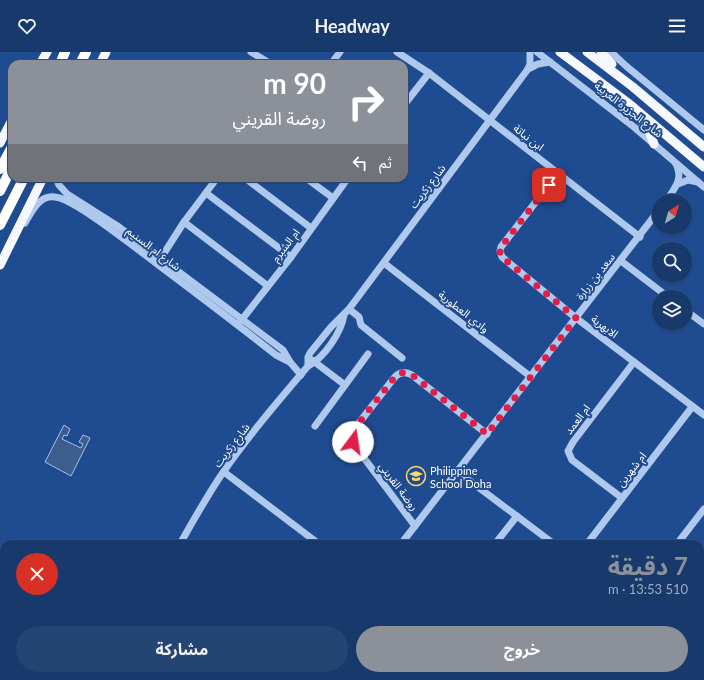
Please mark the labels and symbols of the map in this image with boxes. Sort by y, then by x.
street label: شارع الجزيرة العربية [591,78,666,141]
street label: ابن نباتة [511,121,547,154]
street label: شارع زكريت [406,161,450,212]
pin [532,168,566,202]
north arrow [652,194,692,234]
street label: شارع ام السنيم [123,224,184,275]
street label: ام الشبرم [268,226,303,266]
street label: سعد بن زرارة [573,250,618,302]
street label: وادي العطورية [434,287,492,338]
street label: الابهرية [588,312,621,341]
street label: ام العمد [562,401,594,438]
street label: شارع زكريت [210,420,254,471]
position arrow [332,421,374,463]
street label: ام شهرين [613,449,650,490]
street label: روضة القريني [374,459,421,515]
place label: Philippine School Doha [430,464,491,490]
school or university icon: Philippine School Doha [405,465,427,487]

